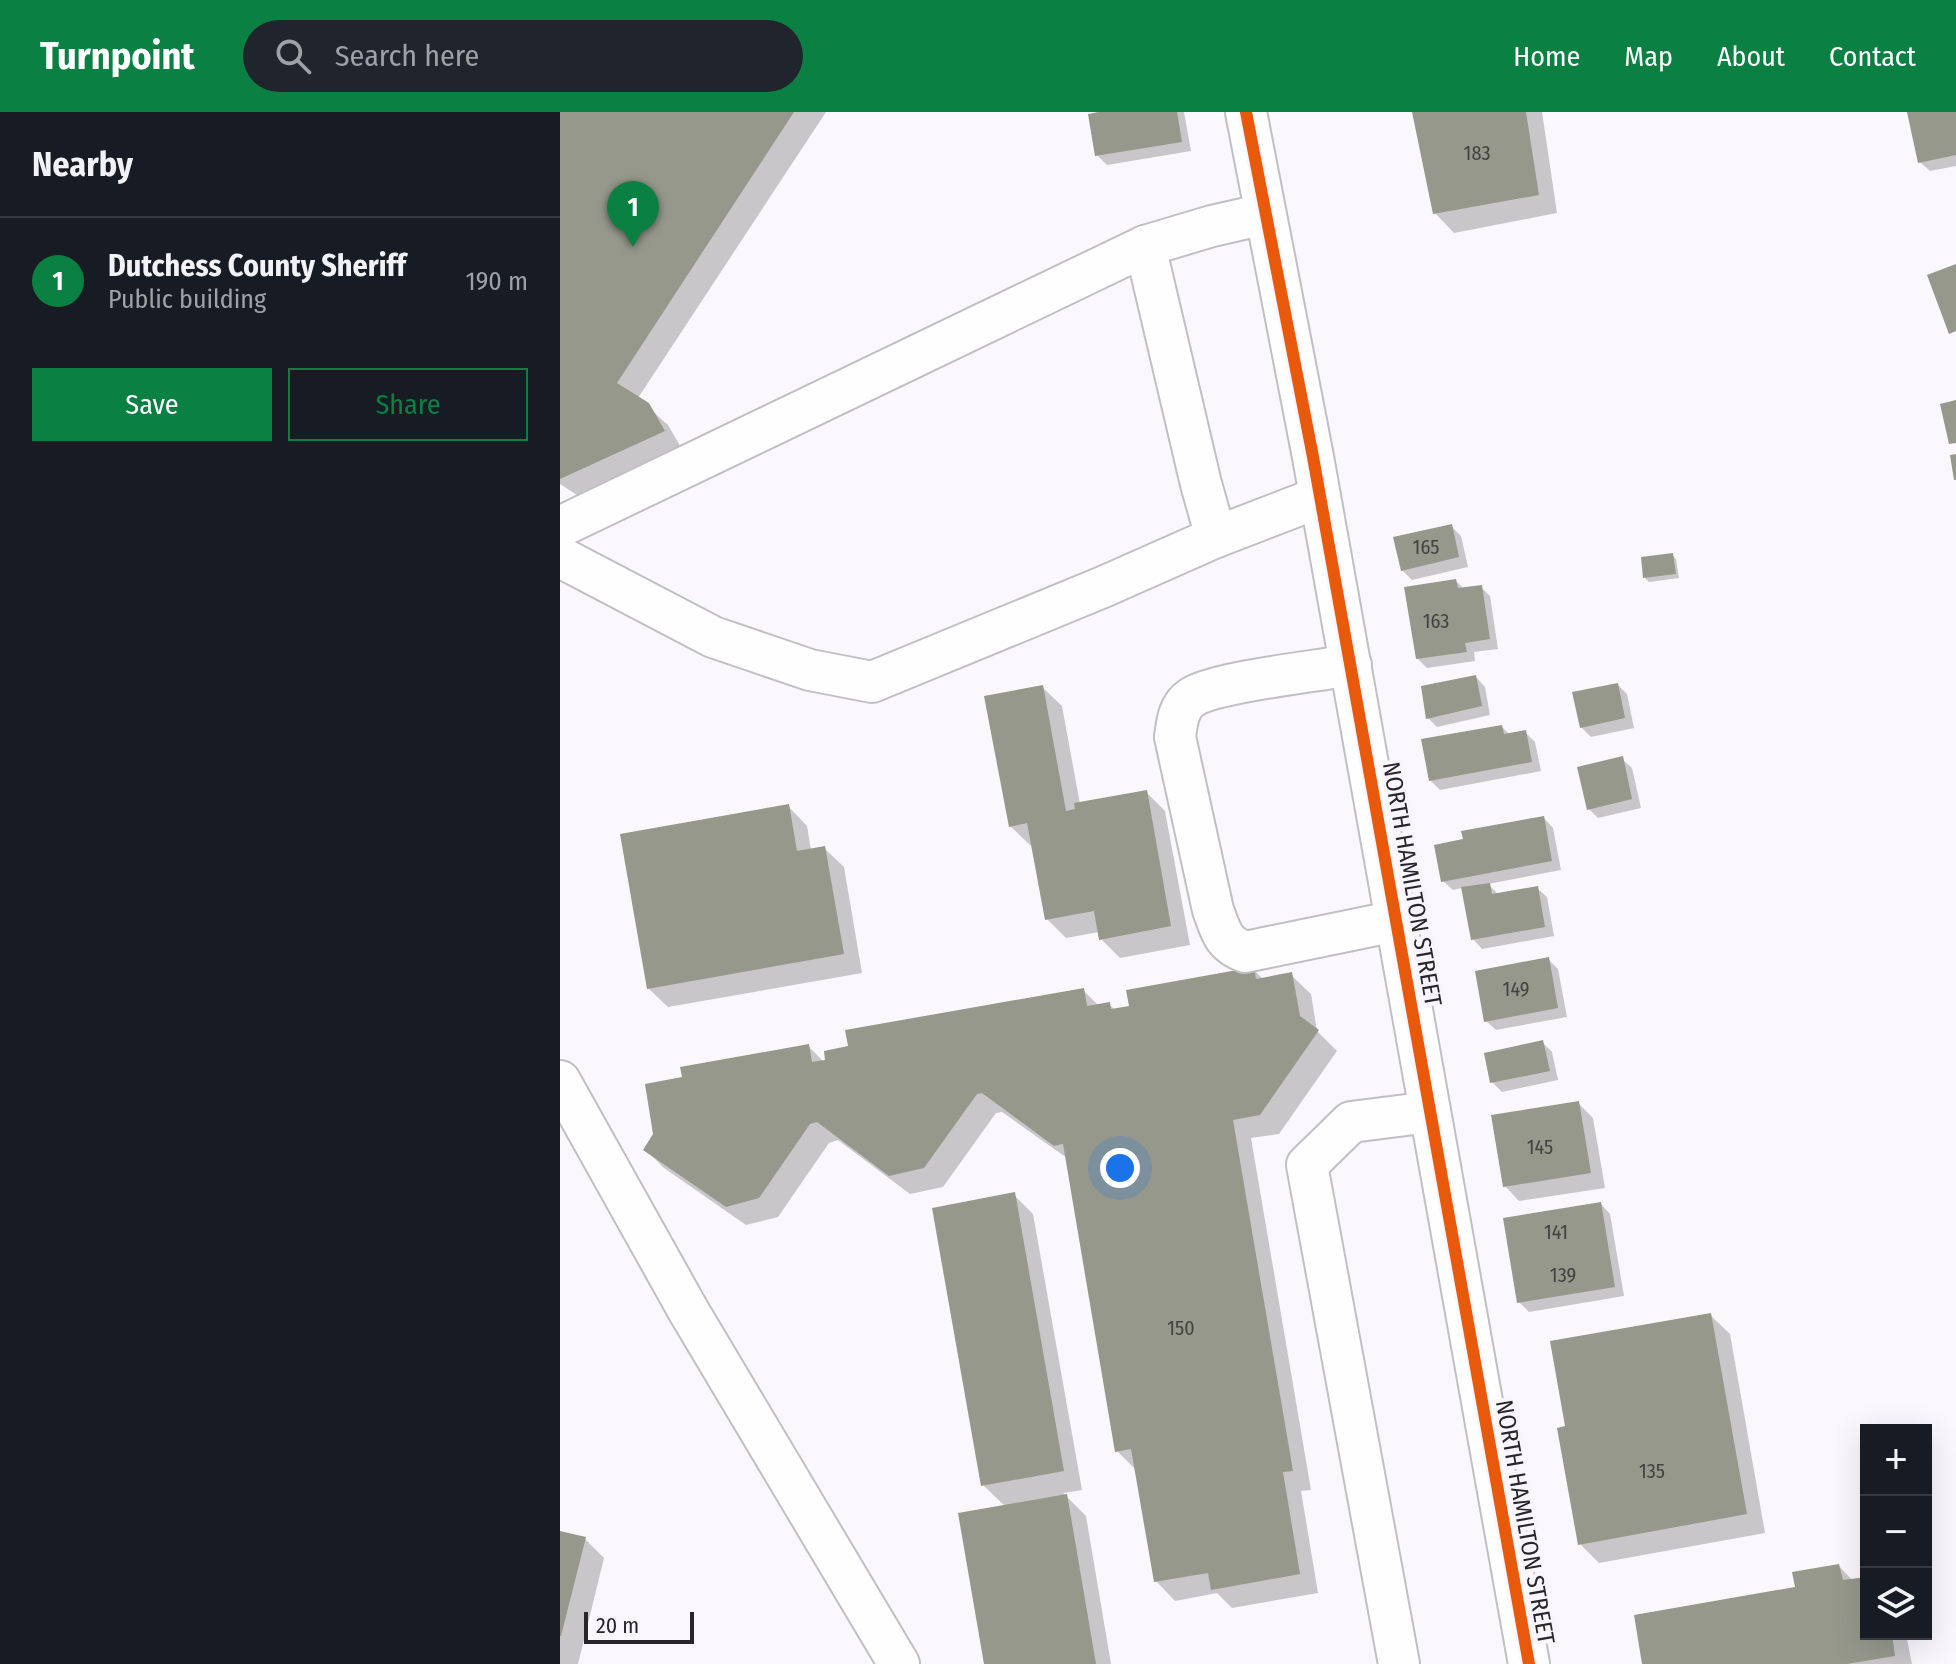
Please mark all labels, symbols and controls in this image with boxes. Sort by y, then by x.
search box [243,20,803,92]
text: Turnpoint [40,33,195,79]
icon: search [271,34,315,78]
text: Search here [335,38,479,74]
text: Home [1513,40,1580,73]
text: Map [1624,40,1673,73]
text: About [1717,40,1785,73]
text: Contact [1829,40,1916,73]
house number: 183 [1464,141,1490,165]
text: Nearby [32,144,133,185]
pin: 1 [607,181,659,247]
text: Dutchess County Sheriff [108,248,406,284]
text: 1 [53,266,64,297]
text: 190 m [466,266,528,297]
text: Public building [108,284,266,315]
button: Save [32,368,272,441]
button: Share [288,368,528,441]
house number: 165 [1413,535,1439,559]
house number: 163 [1423,609,1449,633]
street label: NORTH HAMILTON STREET [1377,760,1447,1008]
house number: 149 [1503,977,1529,1001]
house number: 145 [1527,1135,1553,1159]
your location [1100,1148,1140,1188]
house number: 141 [1544,1220,1568,1244]
house number: 139 [1550,1263,1576,1287]
house number: 150 [1167,1316,1195,1340]
street label: NORTH HAMILTON STREET [1490,1398,1560,1646]
map controls [1860,1424,1932,1640]
button: + [1860,1424,1932,1496]
house number: 135 [1639,1459,1665,1483]
button: − [1860,1496,1932,1568]
button: layers [1860,1568,1932,1640]
scale bar [584,1608,694,1644]
text: 20 m [596,1612,639,1639]

